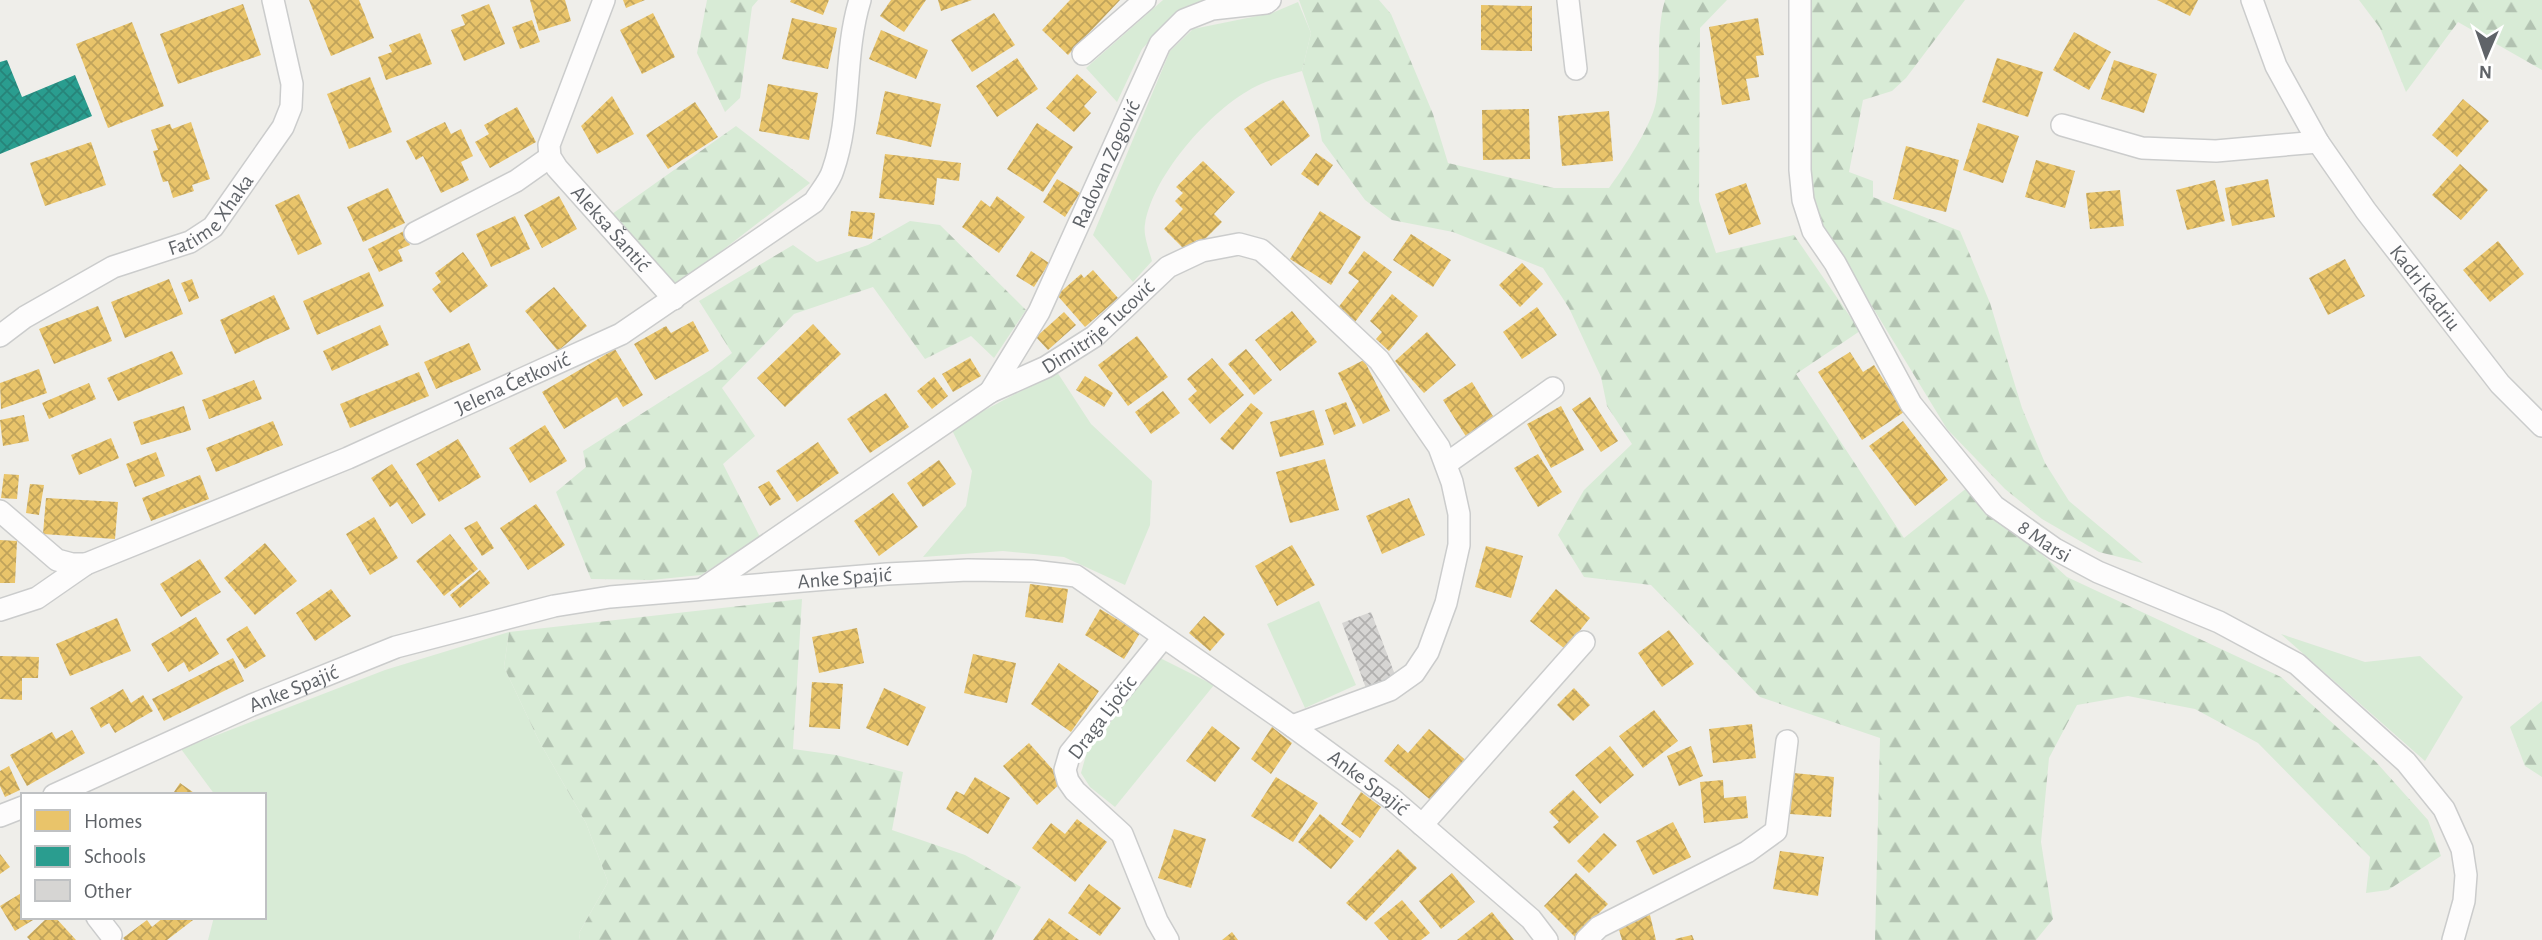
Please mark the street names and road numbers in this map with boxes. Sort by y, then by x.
street label: Radovan Zogović [1068,97,1144,231]
street label: Fatime Xhaka [165,170,258,259]
street label: Aleksa Šantić [567,182,654,276]
street label: Kadri Kadriu [2385,241,2465,335]
street label: Dimitrije Tucović [1038,276,1158,378]
street label: Jelena Ćetković [453,349,573,419]
street label: 8 Marsi [2014,516,2074,567]
street label: Anke Spajić [797,564,892,592]
street label: Anke Spajić [246,661,341,716]
street label: Draga Ljočic [1064,672,1141,763]
street label: Anke Spajić [1324,746,1412,819]

